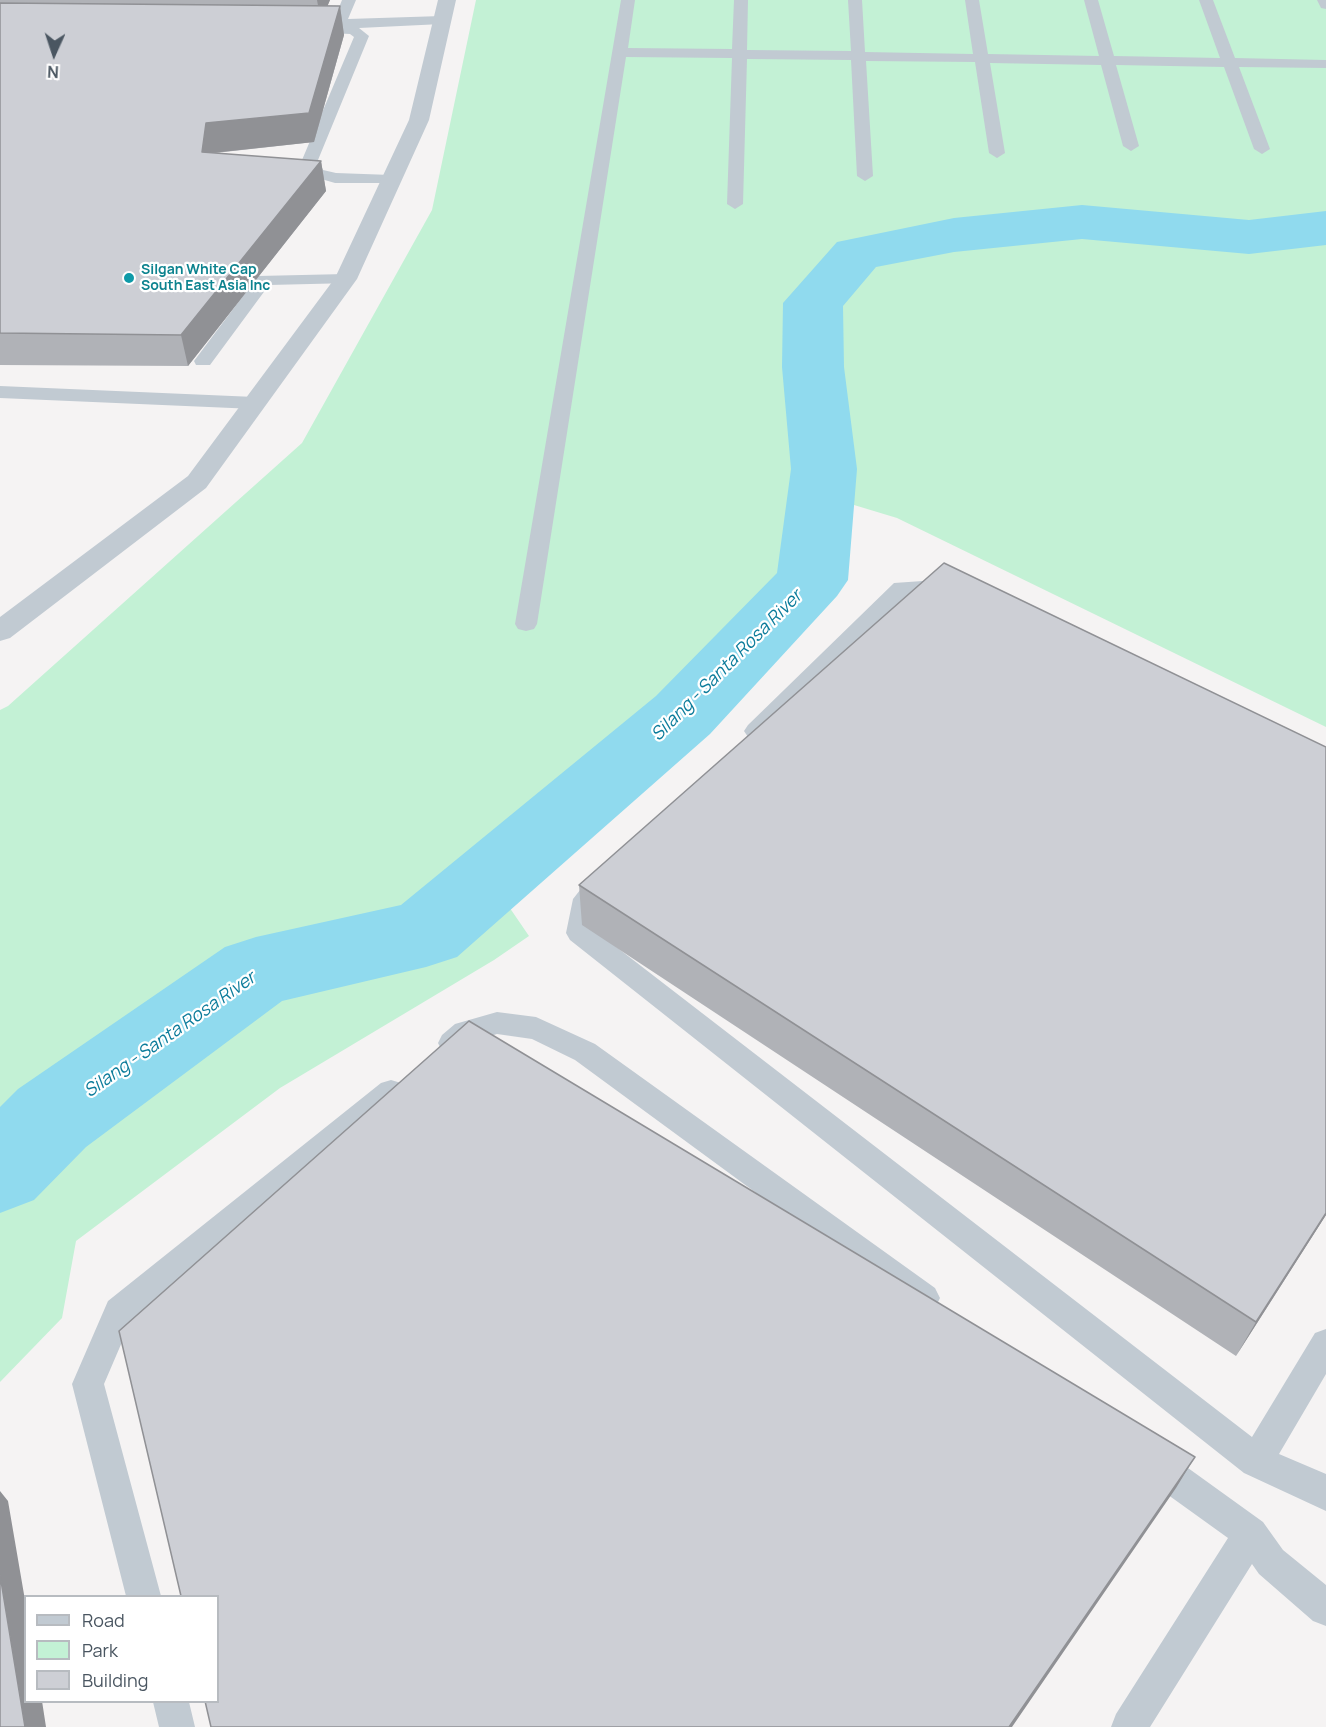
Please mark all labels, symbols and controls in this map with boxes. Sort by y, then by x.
north arrow [24,24,84,84]
text: N [47,61,59,83]
place label: Silgan White Cap South East Asia Inc [141,262,270,294]
marker: Silgan White Cap South East Asia Inc [122,271,136,285]
water label: Silang - Santa Rosa River [647,586,807,746]
water label: Silang - Santa Rosa River [80,968,260,1102]
legend [24,1595,219,1703]
text: Road [82,1608,125,1632]
text: Park [82,1638,118,1662]
text: Building [82,1668,148,1692]

